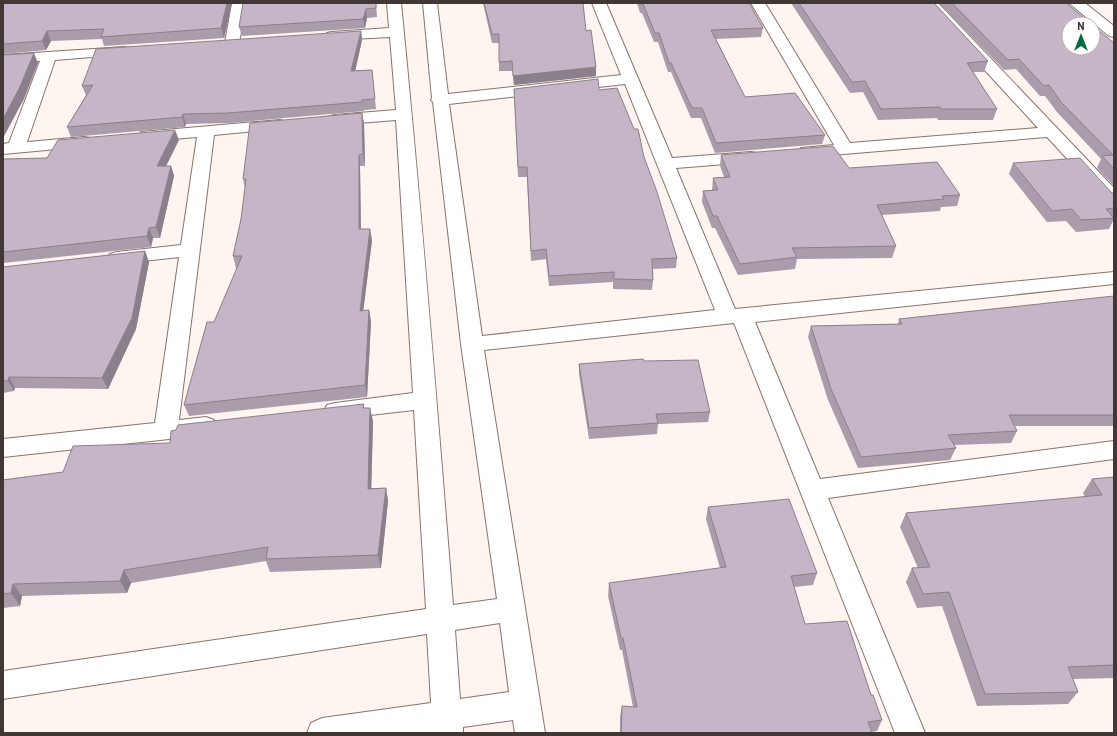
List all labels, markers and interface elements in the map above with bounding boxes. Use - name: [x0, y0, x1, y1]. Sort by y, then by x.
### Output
- north arrow: [1061, 16, 1101, 56]
- text: N: [1077, 19, 1085, 32]

